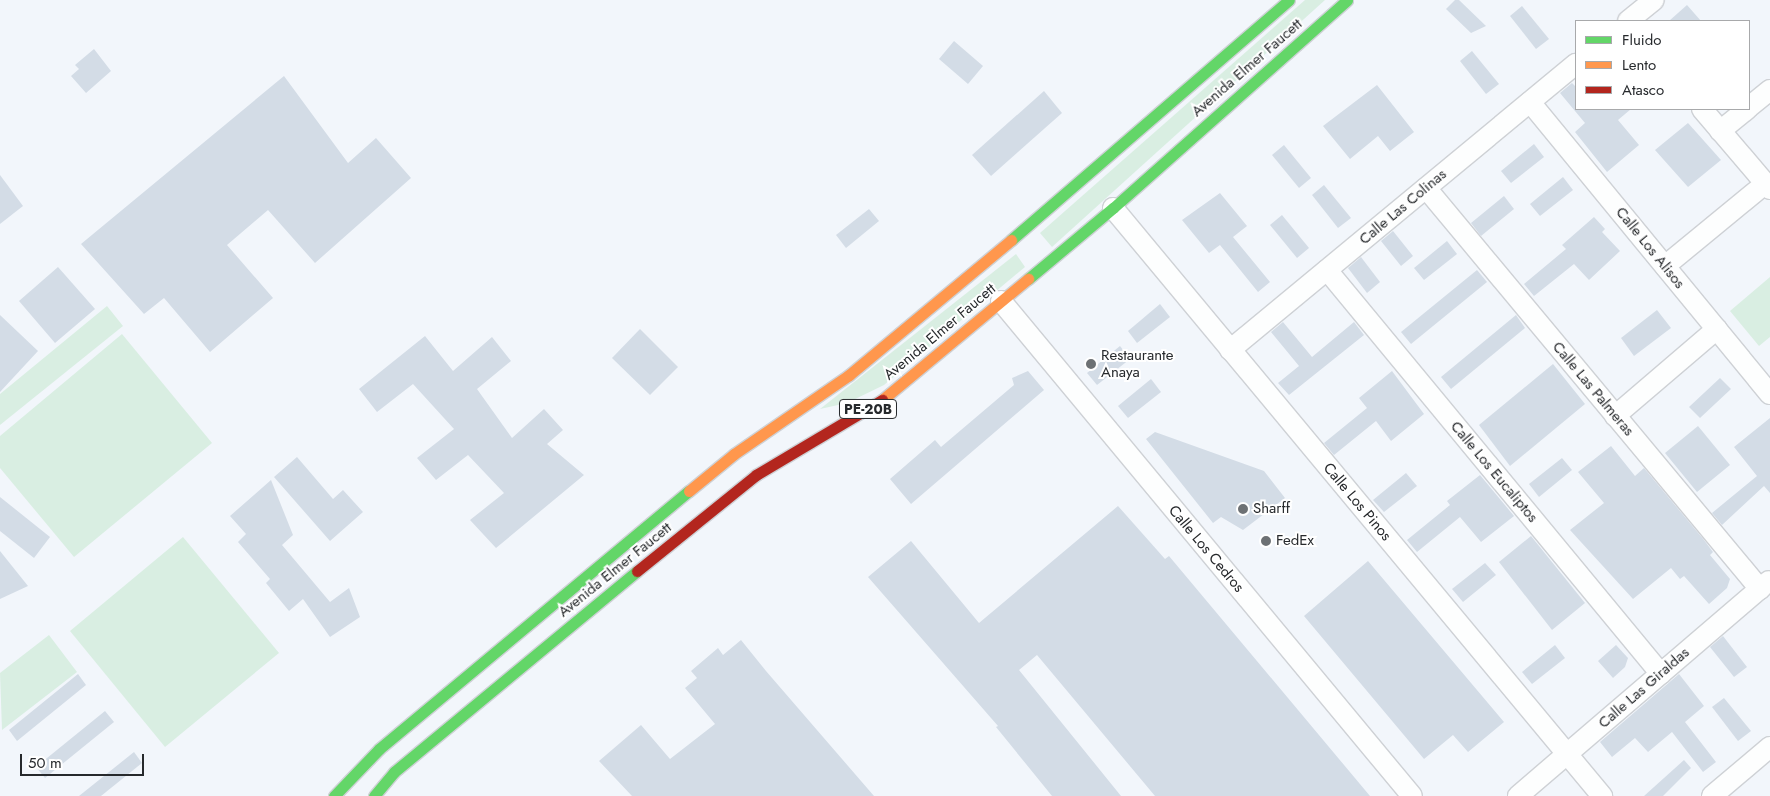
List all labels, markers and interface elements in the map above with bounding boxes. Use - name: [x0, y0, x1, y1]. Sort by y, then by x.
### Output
- street label: Avenida Elmer Faucett: [1188, 15, 1306, 121]
- legend: [1575, 20, 1750, 110]
- text: Fluido: [1622, 29, 1661, 51]
- text: Lento: [1622, 54, 1656, 76]
- text: Atasco: [1622, 79, 1664, 101]
- street label: Calle Las Colinas: [1356, 165, 1450, 249]
- street label: Calle Los Alisos: [1612, 204, 1688, 292]
- street label: Avenida Elmer Faucett: [880, 280, 1000, 384]
- street label: Calle Las Palmeras: [1548, 338, 1638, 440]
- place label: Restaurante Anaya: [1101, 346, 1173, 381]
- marker: Restaurante Anaya: [1085, 358, 1097, 370]
- road number: PE-20B: [838, 398, 898, 420]
- street label: Calle Los Eucaliptos: [1446, 418, 1542, 526]
- street label: Calle Los Pinos: [1319, 459, 1395, 545]
- place label: Sharff: [1253, 500, 1290, 518]
- street label: Calle Los Cedros: [1164, 502, 1248, 596]
- marker: Sharff: [1237, 503, 1249, 515]
- street label: Avenida Elmer Faucett: [555, 519, 675, 621]
- place label: FedEx: [1276, 532, 1314, 550]
- marker: FedEx: [1260, 535, 1272, 547]
- street label: Calle Las Giraldas: [1595, 644, 1693, 732]
- scale bar: [22, 744, 146, 776]
- text: 50 m: [28, 752, 62, 774]

